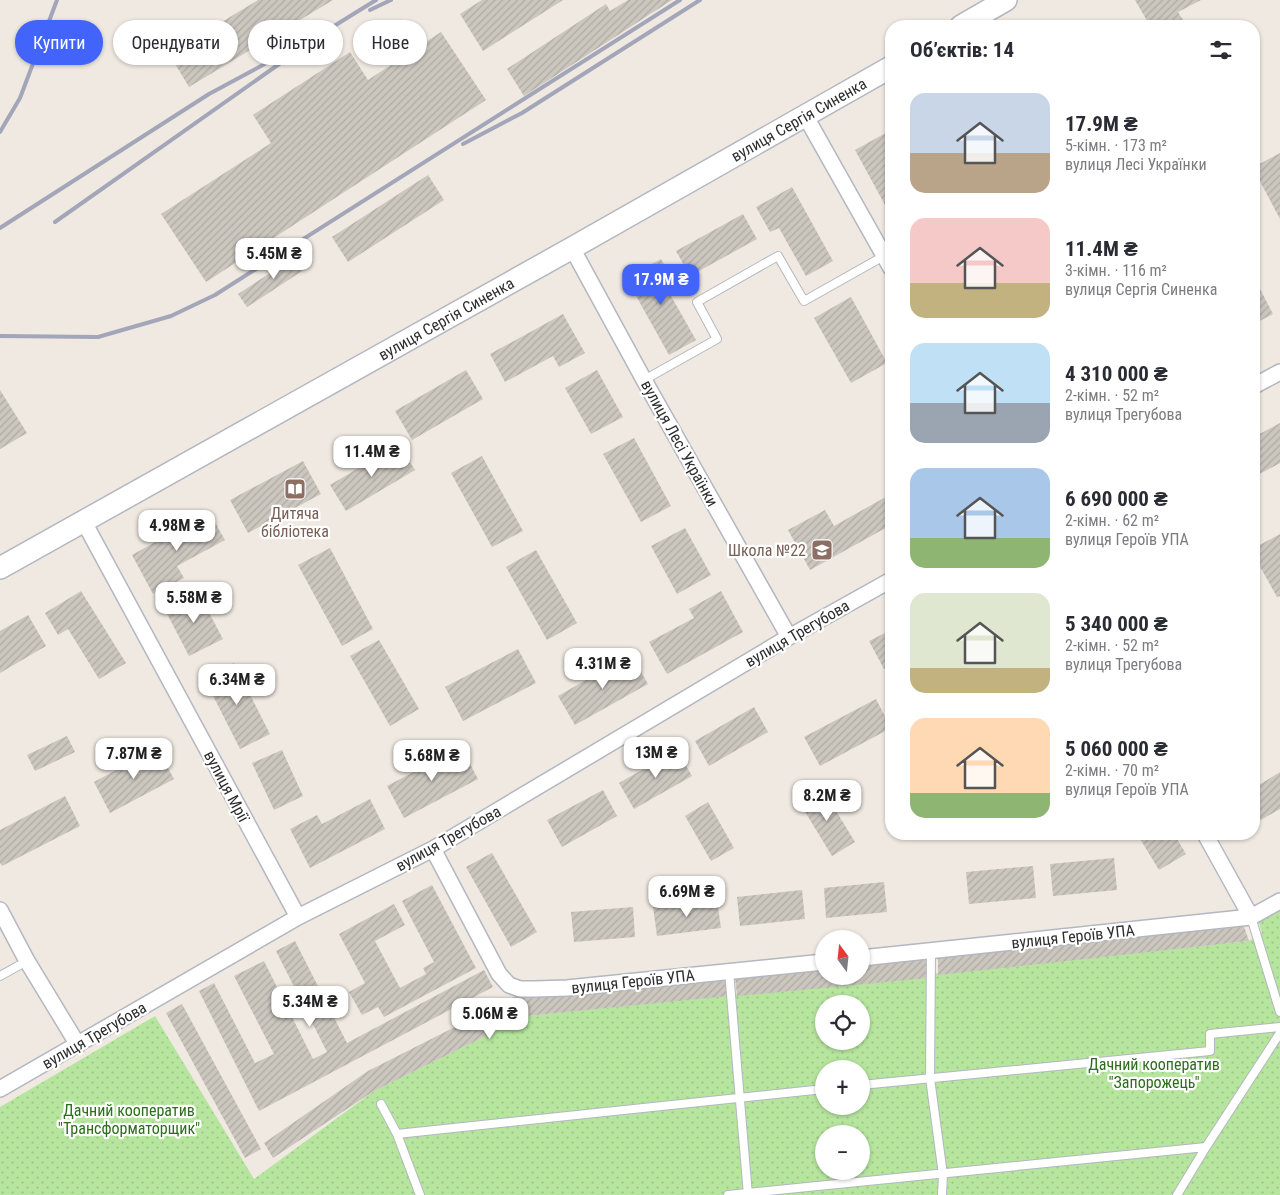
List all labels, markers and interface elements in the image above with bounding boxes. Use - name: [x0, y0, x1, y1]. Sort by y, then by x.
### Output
- chip: Купити: [15, 20, 103, 65]
- chip: Орендувати: [113, 20, 238, 65]
- chip: Фільтри: [248, 20, 343, 65]
- chip: Нове: [353, 20, 427, 65]
- icon: filters: [1207, 36, 1235, 64]
- text: Об’єктів: 14: [910, 38, 1014, 62]
- street label: вулиця Сергія Синенка: [728, 74, 870, 166]
- text: 17.9M ₴: [1065, 112, 1138, 136]
- icon: home: [950, 113, 1010, 173]
- text: 5-кімн. · 173 m²: [1065, 136, 1167, 155]
- text: вулиця Лесі Українки: [1065, 155, 1207, 174]
- text: 11.4M ₴: [1065, 237, 1138, 261]
- pin: 5.45M ₴: [228, 238, 320, 280]
- icon: home: [950, 238, 1010, 298]
- text: 5.45M ₴: [246, 244, 302, 263]
- text: 3-кімн. · 116 m²: [1065, 261, 1167, 280]
- pin: 17.9M ₴: [615, 264, 707, 306]
- text: 17.9M ₴: [633, 270, 689, 289]
- street label: вулиця Сергія Синенка: [375, 273, 517, 364]
- text: вулиця Сергія Синенка: [1065, 280, 1217, 299]
- text: 4 310 000 ₴: [1065, 362, 1168, 386]
- icon: home: [950, 363, 1010, 423]
- street label: вулиця Лесі Українки: [637, 377, 722, 510]
- text: 2-кімн. · 52 m²: [1065, 386, 1159, 405]
- text: вулиця Трегубова: [1065, 405, 1182, 424]
- pin: 11.4M ₴: [326, 436, 418, 478]
- text: 11.4M ₴: [344, 442, 400, 461]
- library icon: Дитяча бібліотека: [283, 477, 307, 501]
- text: 6 690 000 ₴: [1065, 487, 1168, 511]
- icon: home: [950, 488, 1010, 548]
- place label: Дитяча бібліотека: [261, 504, 329, 541]
- pin: 4.98M ₴: [131, 510, 223, 552]
- text: 2-кімн. · 62 m²: [1065, 511, 1159, 530]
- text: 4.98M ₴: [149, 516, 205, 535]
- text: вулиця Героїв УПА: [1065, 530, 1189, 549]
- school or university icon: Школа №22: [810, 538, 834, 562]
- place label: Школа №22: [728, 541, 806, 560]
- pin: 5.58M ₴: [148, 582, 240, 624]
- text: 5.58M ₴: [166, 588, 222, 607]
- street label: вулиця Трегубова: [742, 596, 853, 671]
- text: 5 340 000 ₴: [1065, 612, 1168, 636]
- icon: home: [950, 613, 1010, 673]
- text: 2-кімн. · 52 m²: [1065, 636, 1159, 655]
- pin: 4.31M ₴: [557, 648, 649, 690]
- text: 4.31M ₴: [575, 654, 631, 673]
- text: вулиця Трегубова: [1065, 655, 1182, 674]
- pin: 6.34M ₴: [191, 664, 283, 706]
- text: 6.34M ₴: [209, 670, 265, 689]
- pin: 13M ₴: [621, 736, 691, 779]
- text: 5 060 000 ₴: [1065, 737, 1168, 761]
- pin: 7.87M ₴: [88, 738, 180, 780]
- icon: home: [950, 738, 1010, 798]
- pin: 5.68M ₴: [386, 740, 478, 782]
- text: 13M ₴: [635, 743, 677, 762]
- text: 7.87M ₴: [106, 744, 162, 763]
- text: 5.68M ₴: [404, 746, 460, 765]
- street label: вулиця Мрії: [200, 747, 254, 826]
- text: 2-кімн. · 70 m²: [1065, 761, 1159, 780]
- pin: 8.2M ₴: [786, 780, 868, 822]
- text: вулиця Героїв УПА: [1065, 780, 1189, 799]
- text: 8.2M ₴: [803, 786, 851, 805]
- street label: вулиця Трегубова: [392, 802, 504, 875]
- pin: 6.69M ₴: [641, 876, 733, 918]
- text: 6.69M ₴: [659, 882, 715, 901]
- street label: вулиця Героїв УПА: [1011, 921, 1136, 952]
- north arrow: [815, 930, 870, 985]
- map controls: [815, 930, 870, 1180]
- street label: вулиця Героїв УПА: [571, 966, 696, 997]
- pin: 5.34M ₴: [264, 986, 356, 1028]
- text: 5.34M ₴: [282, 992, 338, 1011]
- button: locate: [815, 995, 870, 1050]
- street label: вулиця Трегубова: [39, 998, 150, 1073]
- pin: 5.06M ₴: [444, 998, 536, 1040]
- text: 5.06M ₴: [462, 1004, 518, 1023]
- park label: Дачний кооператив "Запорожець": [1088, 1055, 1220, 1092]
- button: +: [815, 1060, 870, 1115]
- park label: Дачний кооператив "Трансформаторщик": [58, 1101, 200, 1138]
- button: −: [815, 1125, 870, 1180]

